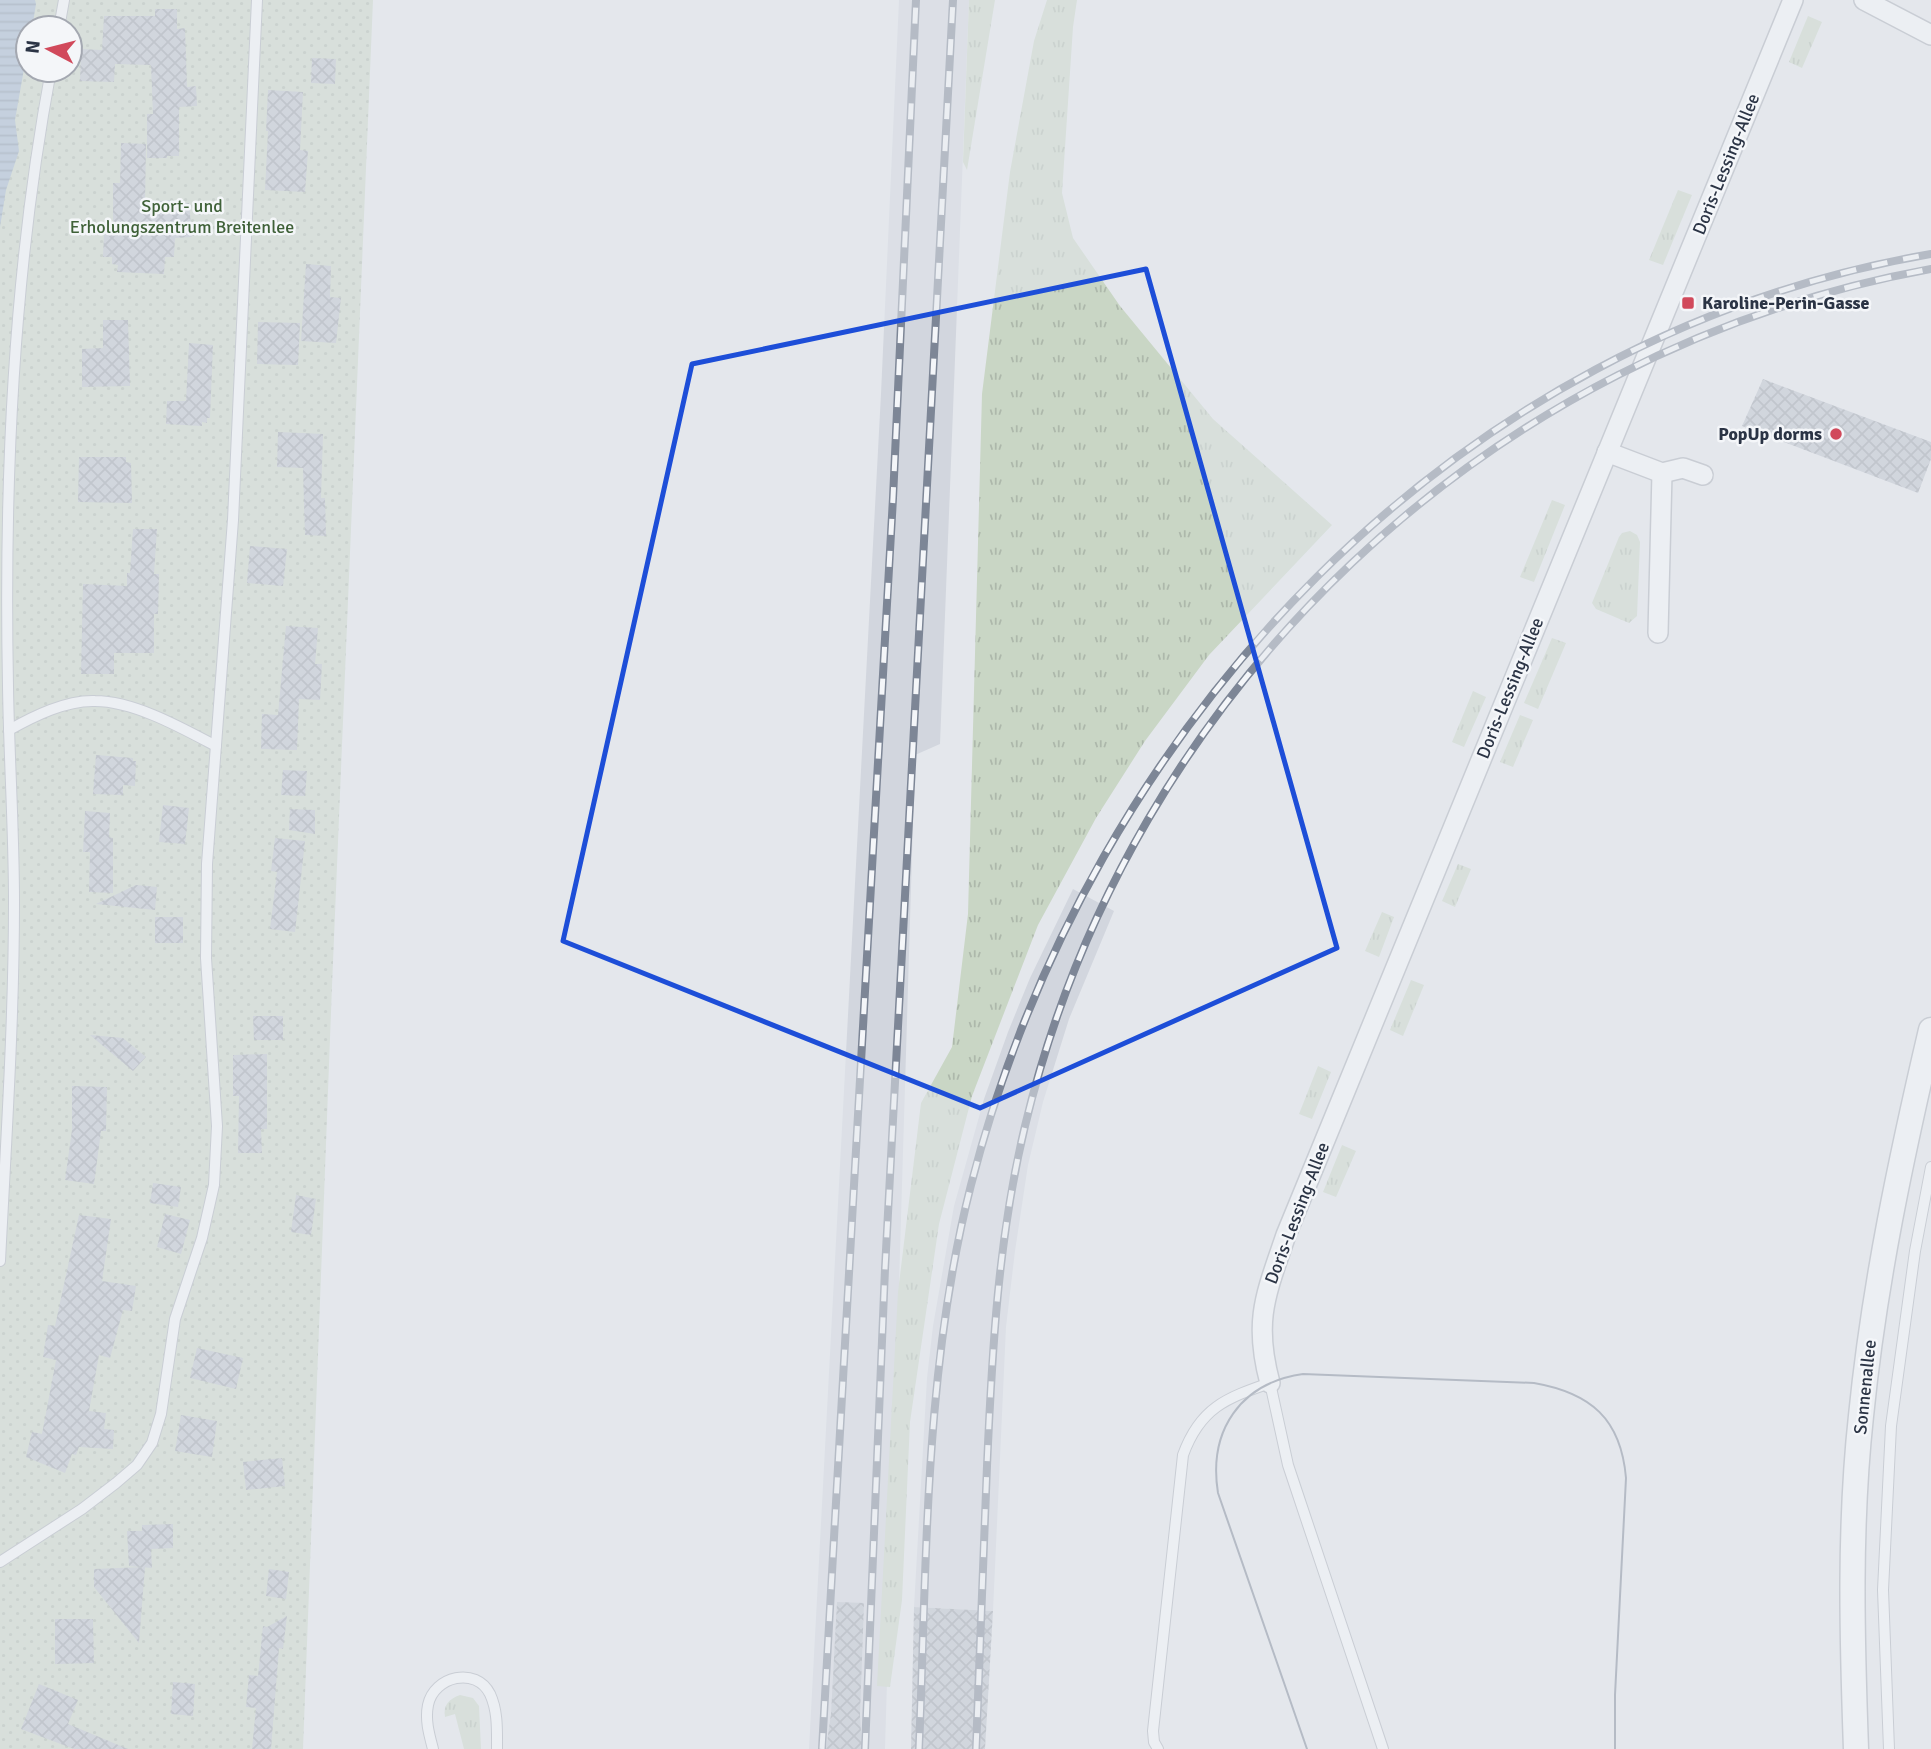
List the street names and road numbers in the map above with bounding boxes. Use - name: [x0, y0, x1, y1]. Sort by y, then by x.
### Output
- street label: Doris-Lessing-Allee: [1688, 90, 1764, 238]
- street label: Doris-Lessing-Allee: [1472, 614, 1548, 762]
- street label: Doris-Lessing-Allee: [1260, 1139, 1334, 1287]
- street label: Sonnenallee: [1849, 1339, 1881, 1435]

